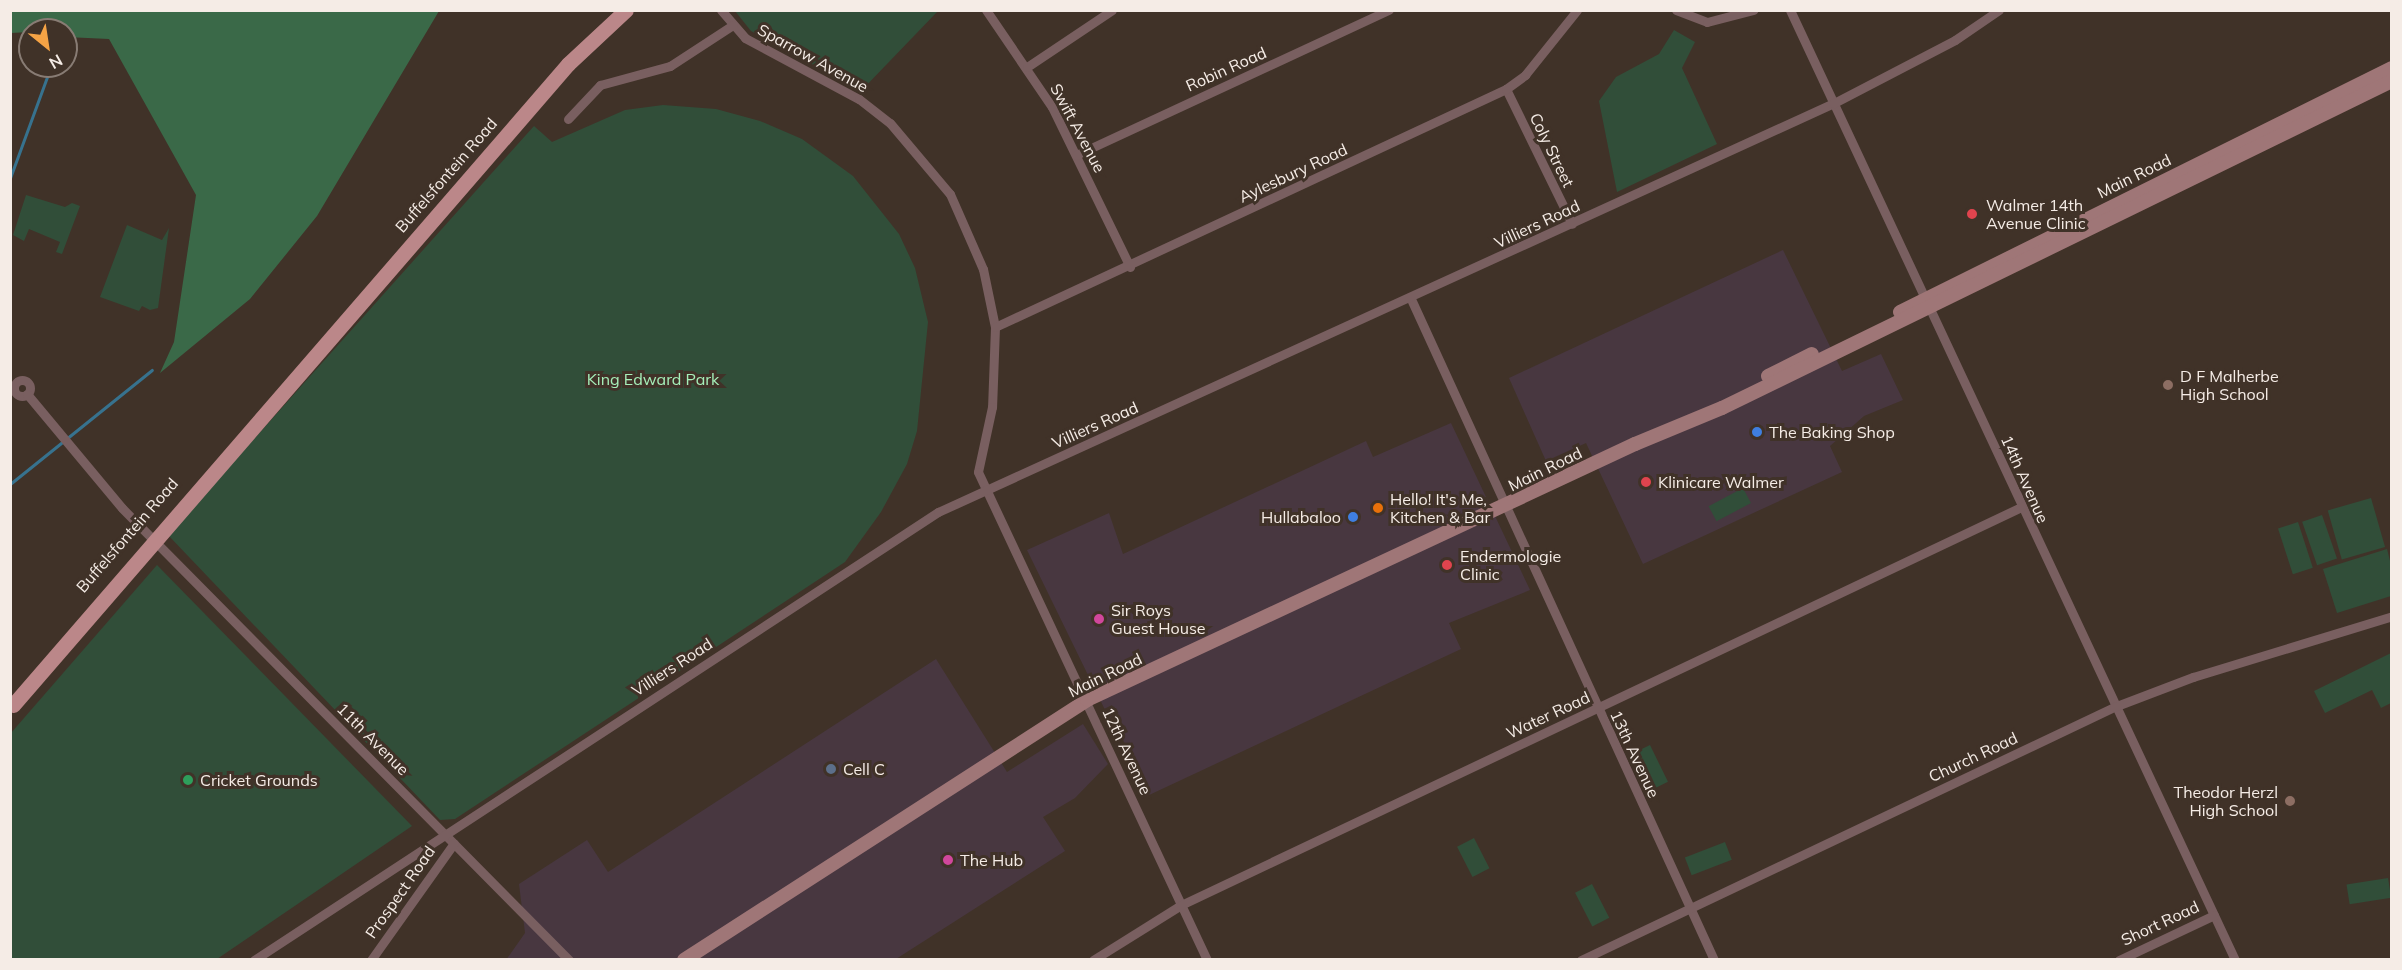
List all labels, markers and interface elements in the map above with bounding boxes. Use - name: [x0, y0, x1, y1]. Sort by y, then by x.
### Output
- north arrow: [18, 18, 78, 78]
- street label: Sparrow Avenue: [754, 20, 872, 96]
- street label: Robin Road: [1183, 43, 1269, 95]
- text: N: [46, 50, 66, 74]
- street label: Swift Avenue: [1046, 80, 1110, 176]
- street label: Coly Street: [1526, 110, 1578, 190]
- street label: Buffelsfontein Road: [391, 114, 501, 236]
- street label: Aylesbury Road: [1236, 140, 1350, 206]
- street label: Main Road: [2094, 150, 2174, 202]
- place label: Walmer 14th Avenue Clinic: [1986, 195, 2086, 233]
- street label: Villiers Road: [1491, 196, 1583, 252]
- marker: Walmer 14th Avenue Clinic: [1963, 205, 1981, 223]
- place label: D F Malherbe High School: [2180, 366, 2279, 404]
- park label: King Edward Park: [587, 369, 719, 389]
- marker: D F Malherbe High School: [2161, 378, 2175, 392]
- street label: Villiers Road: [1049, 397, 1141, 453]
- place label: The Baking Shop: [1769, 422, 1895, 442]
- marker: The Baking Shop: [1750, 425, 1764, 439]
- street label: 14th Avenue: [1997, 432, 2053, 526]
- street label: Main Road: [1505, 443, 1585, 495]
- place label: Klinicare Walmer: [1658, 472, 1784, 492]
- street label: Buffelsfontein Road: [72, 474, 182, 596]
- marker: Klinicare Walmer: [1639, 475, 1653, 489]
- place label: Hello! It's Me, Kitchen & Bar: [1390, 489, 1490, 527]
- marker: Hello! It's Me, Kitchen & Bar: [1371, 501, 1385, 515]
- place label: Hullabaloo: [1261, 507, 1341, 527]
- marker: Hullabaloo: [1346, 510, 1360, 524]
- place label: Endermologie Clinic: [1460, 546, 1561, 584]
- marker: Endermologie Clinic: [1438, 556, 1456, 574]
- place label: Sir Roys Guest House: [1111, 600, 1206, 638]
- marker: Sir Roys Guest House: [1092, 612, 1106, 626]
- street label: Villiers Road: [628, 634, 716, 700]
- street label: Main Road: [1065, 649, 1145, 701]
- street label: Water Road: [1503, 687, 1593, 743]
- street label: 11th Avenue: [333, 699, 413, 779]
- street label: 12th Avenue: [1098, 704, 1156, 798]
- street label: 13th Avenue: [1606, 707, 1664, 801]
- street label: Church Road: [1925, 728, 2021, 786]
- place label: Cell C: [843, 759, 885, 779]
- marker: Cell C: [824, 762, 838, 776]
- place label: Cricket Grounds: [200, 770, 318, 790]
- marker: Cricket Grounds: [181, 773, 195, 787]
- place label: Theodor Herzl High School: [2173, 782, 2278, 820]
- marker: Theodor Herzl High School: [2283, 794, 2297, 808]
- street label: Prospect Road: [361, 842, 439, 942]
- place label: The Hub: [960, 850, 1023, 870]
- marker: The Hub: [941, 853, 955, 867]
- street label: Short Road: [2118, 897, 2202, 949]

